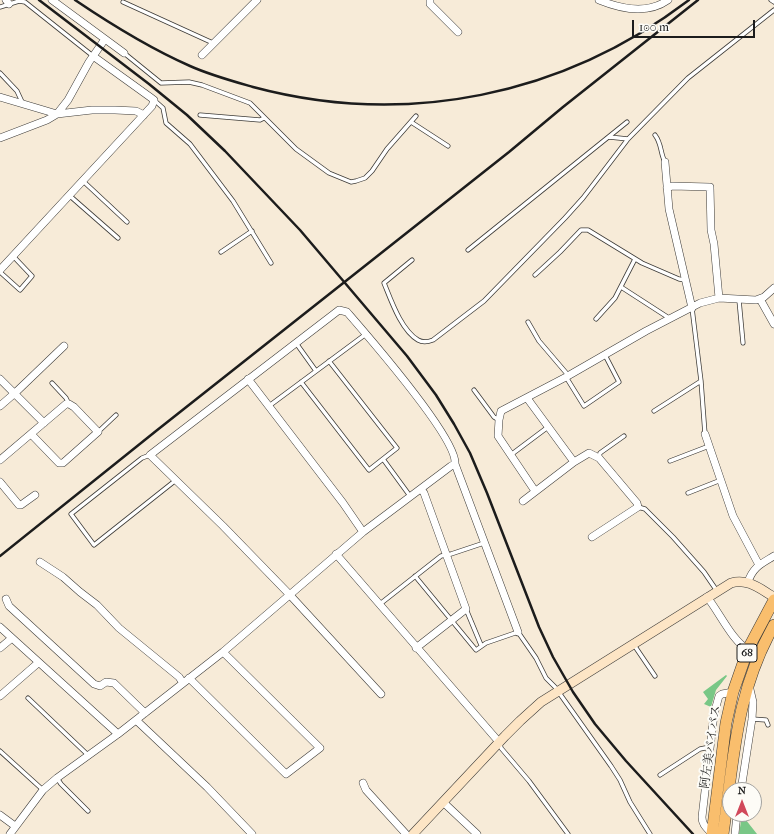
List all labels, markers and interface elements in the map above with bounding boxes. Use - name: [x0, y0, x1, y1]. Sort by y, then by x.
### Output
- scale bar: [634, 12, 757, 38]
- text: 100 m: [639, 20, 669, 34]
- road number: 68: [737, 644, 757, 662]
- street label: 阿左美バイパス: [698, 704, 724, 790]
- north arrow: [722, 782, 762, 822]
- text: N: [738, 784, 746, 797]

